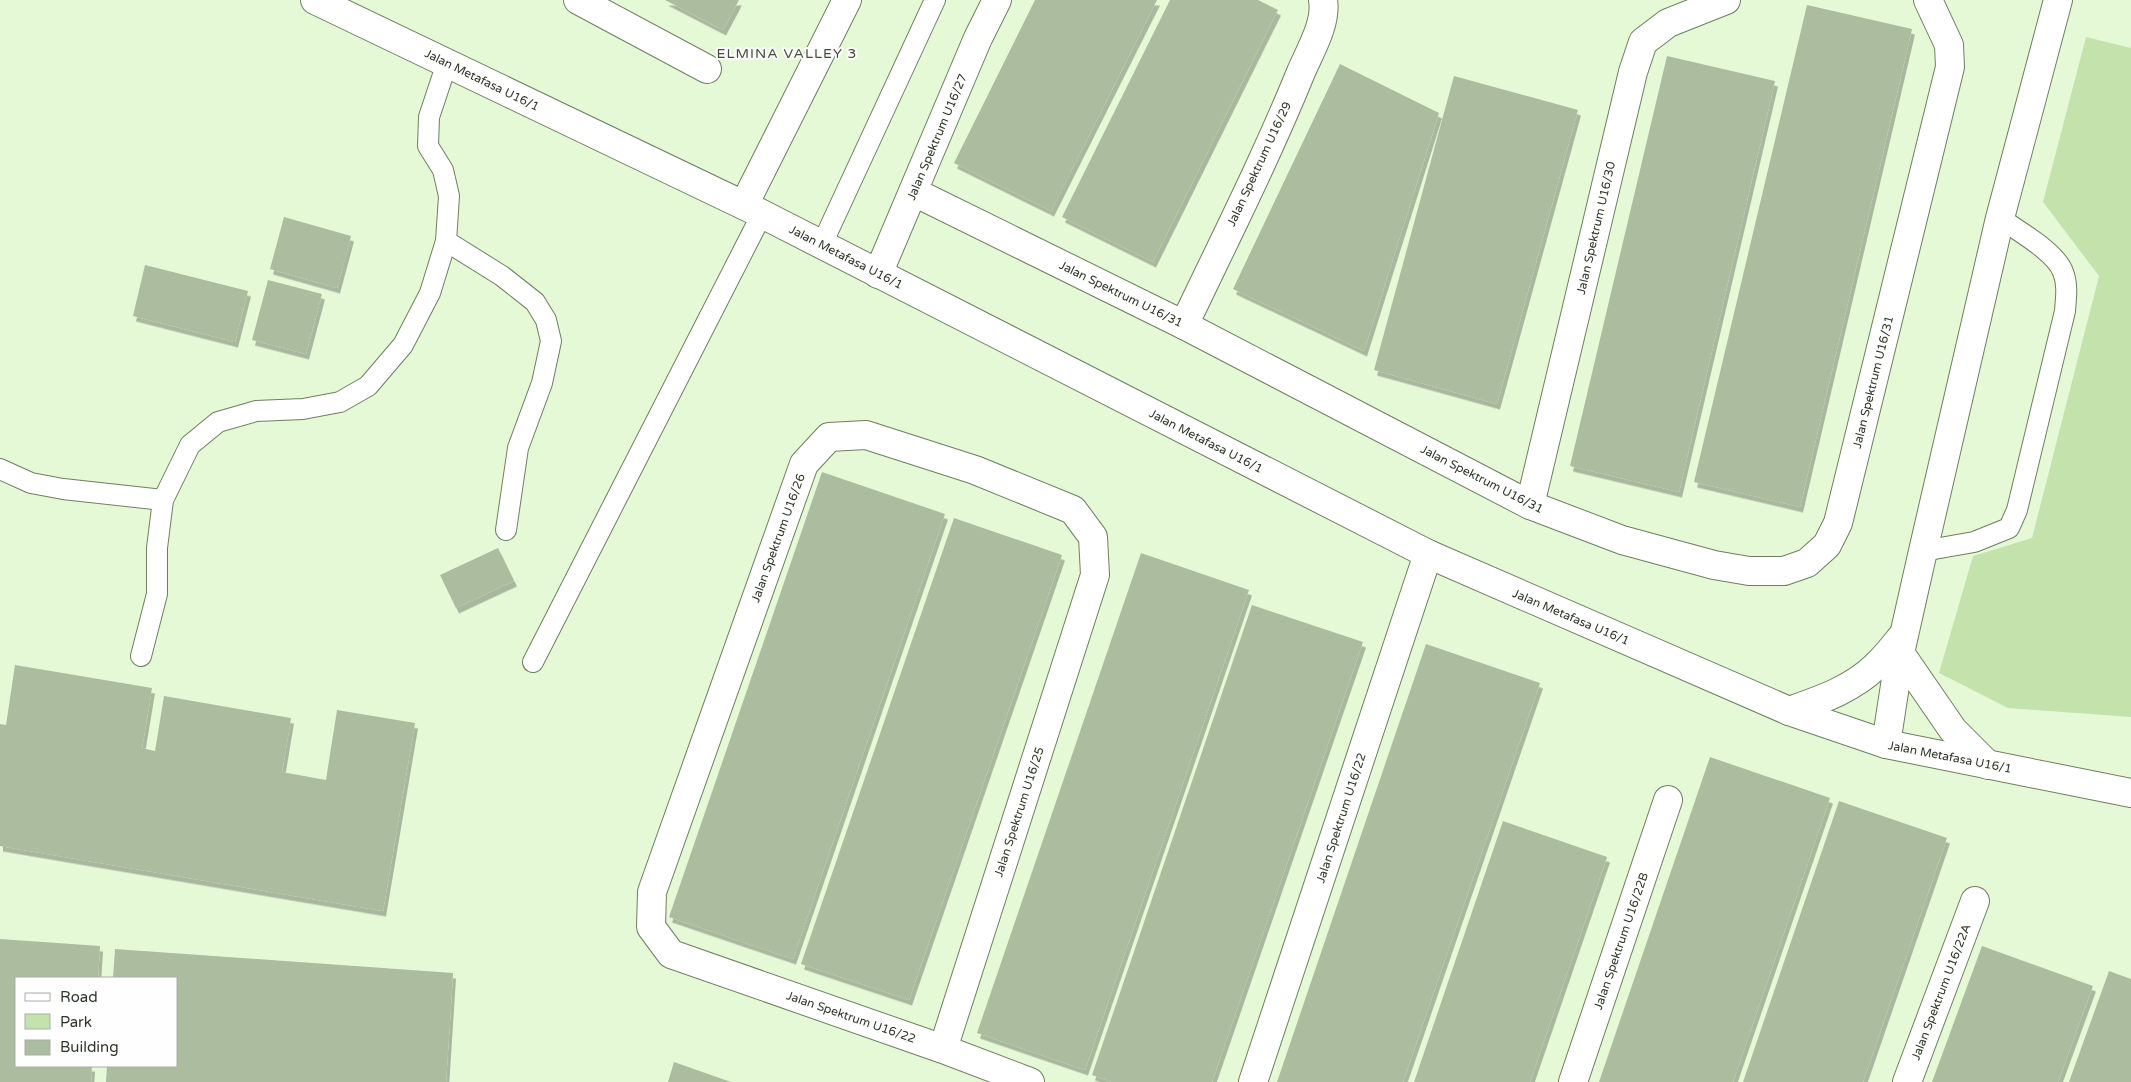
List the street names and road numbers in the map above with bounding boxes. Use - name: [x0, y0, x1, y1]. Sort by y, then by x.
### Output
- street label: Jalan Metafasa U16/1: [422, 46, 542, 114]
- street label: Jalan Spektrum U16/27: [904, 72, 970, 202]
- street label: Jalan Spektrum U16/29: [1224, 99, 1294, 229]
- street label: Jalan Spektrum U16/30: [1574, 160, 1618, 296]
- street label: Jalan Metafasa U16/1: [787, 222, 905, 292]
- street label: Jalan Spektrum U16/31: [1057, 258, 1185, 330]
- street label: Jalan Spektrum U16/31: [1850, 314, 1896, 450]
- street label: Jalan Metafasa U16/1: [1147, 406, 1265, 476]
- street label: Jalan Spektrum U16/31: [1418, 442, 1546, 516]
- street label: Jalan Spektrum U16/26: [748, 472, 808, 604]
- street label: Jalan Metafasa U16/1: [1510, 586, 1632, 648]
- street label: Jalan Metafasa U16/1: [1887, 738, 2013, 776]
- street label: Jalan Spektrum U16/25: [991, 745, 1047, 879]
- street label: Jalan Spektrum U16/22: [1313, 751, 1369, 885]
- street label: Jalan Spektrum U16/22B: [1591, 871, 1651, 1011]
- street label: Jalan Spektrum U16/22A: [1909, 922, 1974, 1062]
- street label: Jalan Spektrum U16/22: [784, 988, 918, 1046]

